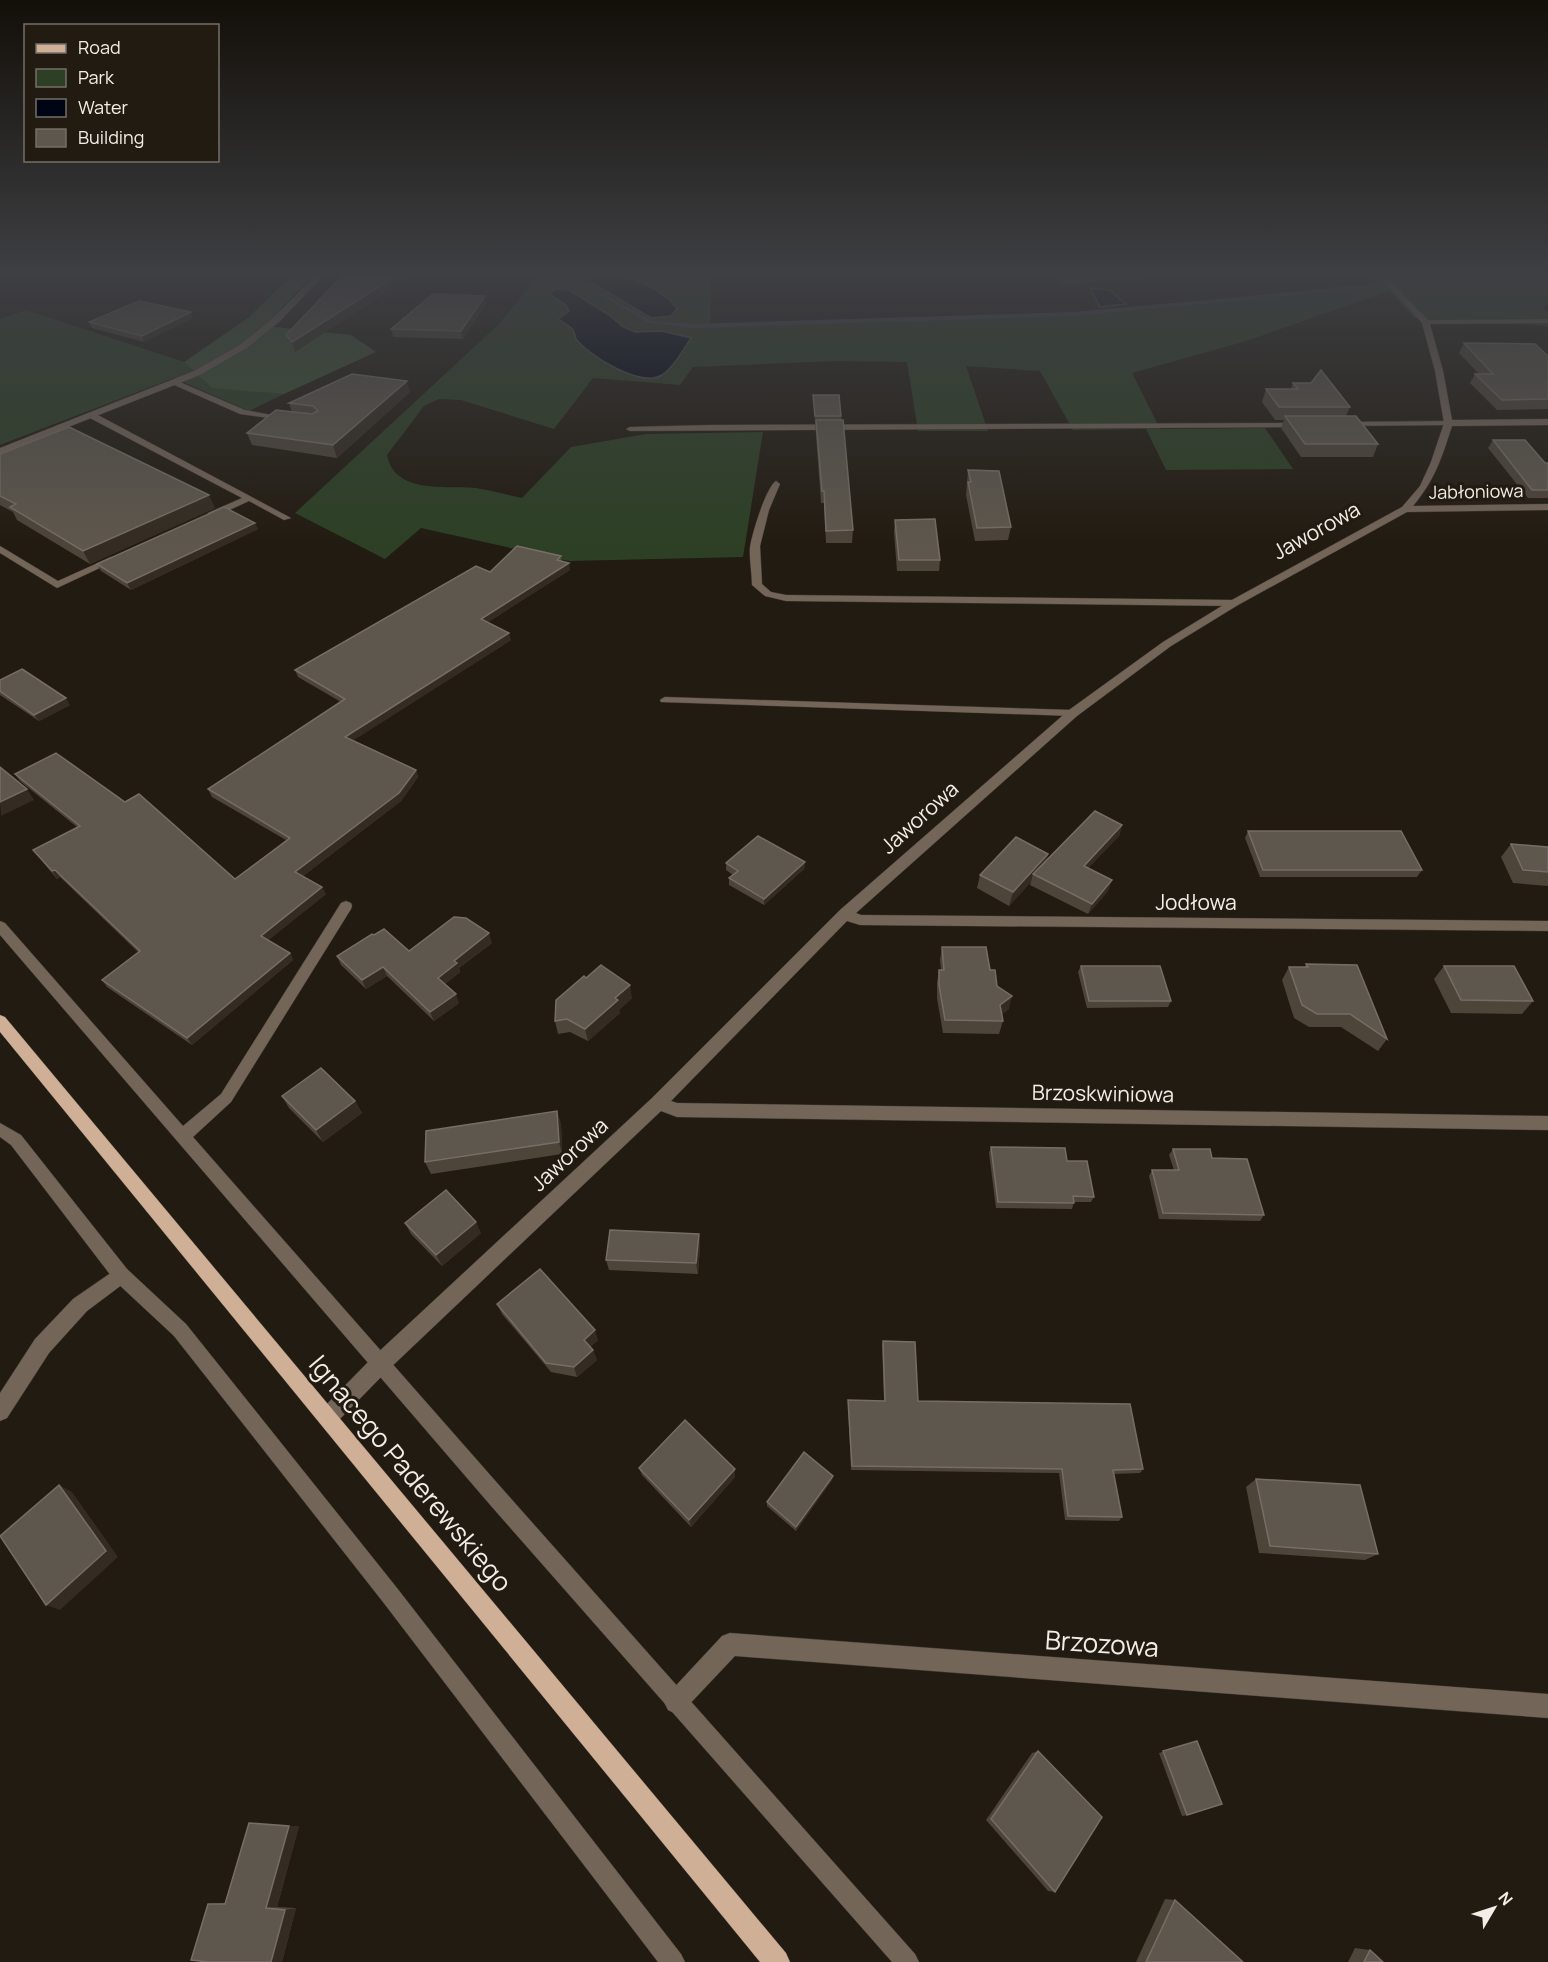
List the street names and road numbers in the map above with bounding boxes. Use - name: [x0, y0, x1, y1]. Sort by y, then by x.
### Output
- street label: Jabłoniowa: [1429, 478, 1523, 504]
- street label: Jaworowa: [1267, 495, 1365, 565]
- street label: Jaworowa: [874, 775, 964, 859]
- street label: Jodłowa: [1155, 888, 1237, 916]
- street label: Brzoskwiniowa: [1032, 1078, 1174, 1108]
- street label: Jaworowa: [524, 1111, 614, 1197]
- street label: Ignacego Paderewskiego: [301, 1347, 521, 1599]
- street label: Brzozowa: [1044, 1621, 1160, 1665]

